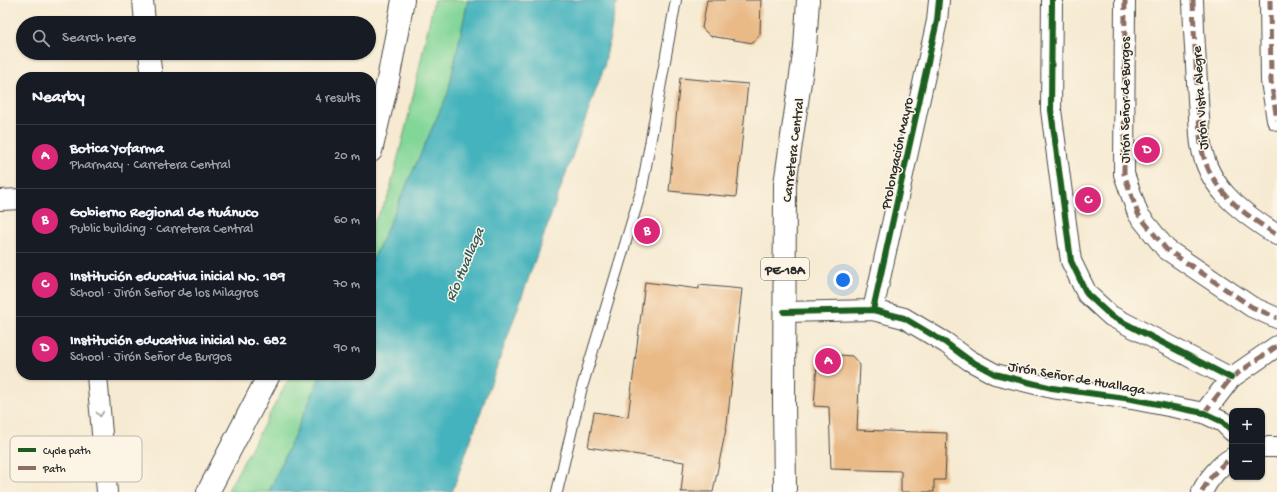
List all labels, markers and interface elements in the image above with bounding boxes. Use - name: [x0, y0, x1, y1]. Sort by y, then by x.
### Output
- search box: [16, 16, 376, 60]
- icon: search: [30, 27, 52, 49]
- text: Search here: [62, 29, 136, 47]
- street label: Jirón Señor de Burgos: [1118, 36, 1135, 163]
- street label: Jirón Vista Alegre: [1189, 45, 1214, 150]
- text: Nearby: [32, 88, 85, 108]
- text: 4 results: [316, 91, 360, 106]
- street label: Prolongación Mayro: [878, 96, 919, 212]
- street label: Carretera Central: [780, 97, 809, 203]
- pin: D: [1134, 135, 1160, 165]
- text: Botica Yofarma: [70, 140, 164, 158]
- text: A: [41, 149, 49, 164]
- text: 20 m: [334, 149, 360, 164]
- text: Pharmacy · Carretera Central: [70, 158, 231, 173]
- pin: C: [1075, 185, 1101, 215]
- text: Gobierno Regional de Huánuco: [70, 204, 258, 222]
- text: B: [42, 213, 48, 228]
- text: 60 m: [334, 213, 360, 228]
- pin: B: [634, 216, 660, 246]
- text: Public building · Carretera Central: [70, 222, 253, 237]
- water label: Río Huallaga: [442, 224, 490, 304]
- road number: PE-18A: [761, 258, 809, 280]
- text: Institución educativa inicial No. 189: [70, 268, 285, 286]
- your location: [833, 270, 853, 290]
- text: C: [41, 277, 49, 292]
- text: 70 m: [334, 277, 360, 292]
- text: School · Jirón Señor de los Milagros: [70, 286, 258, 301]
- text: Institución educativa inicial No. 682: [70, 332, 287, 350]
- text: D: [41, 341, 49, 356]
- text: 90 m: [334, 341, 360, 356]
- pin: A: [815, 346, 841, 376]
- text: School · Jirón Señor de Burgos: [70, 350, 231, 365]
- street label: Jirón Señor de Huallaga: [1006, 359, 1148, 400]
- map controls: [1229, 408, 1265, 480]
- button: +: [1229, 408, 1265, 444]
- one-way arrow: [96, 411, 105, 417]
- legend: [10, 436, 142, 482]
- button: −: [1229, 444, 1265, 480]
- text: Cycle path: [43, 446, 91, 458]
- text: Path: [42, 464, 66, 476]

